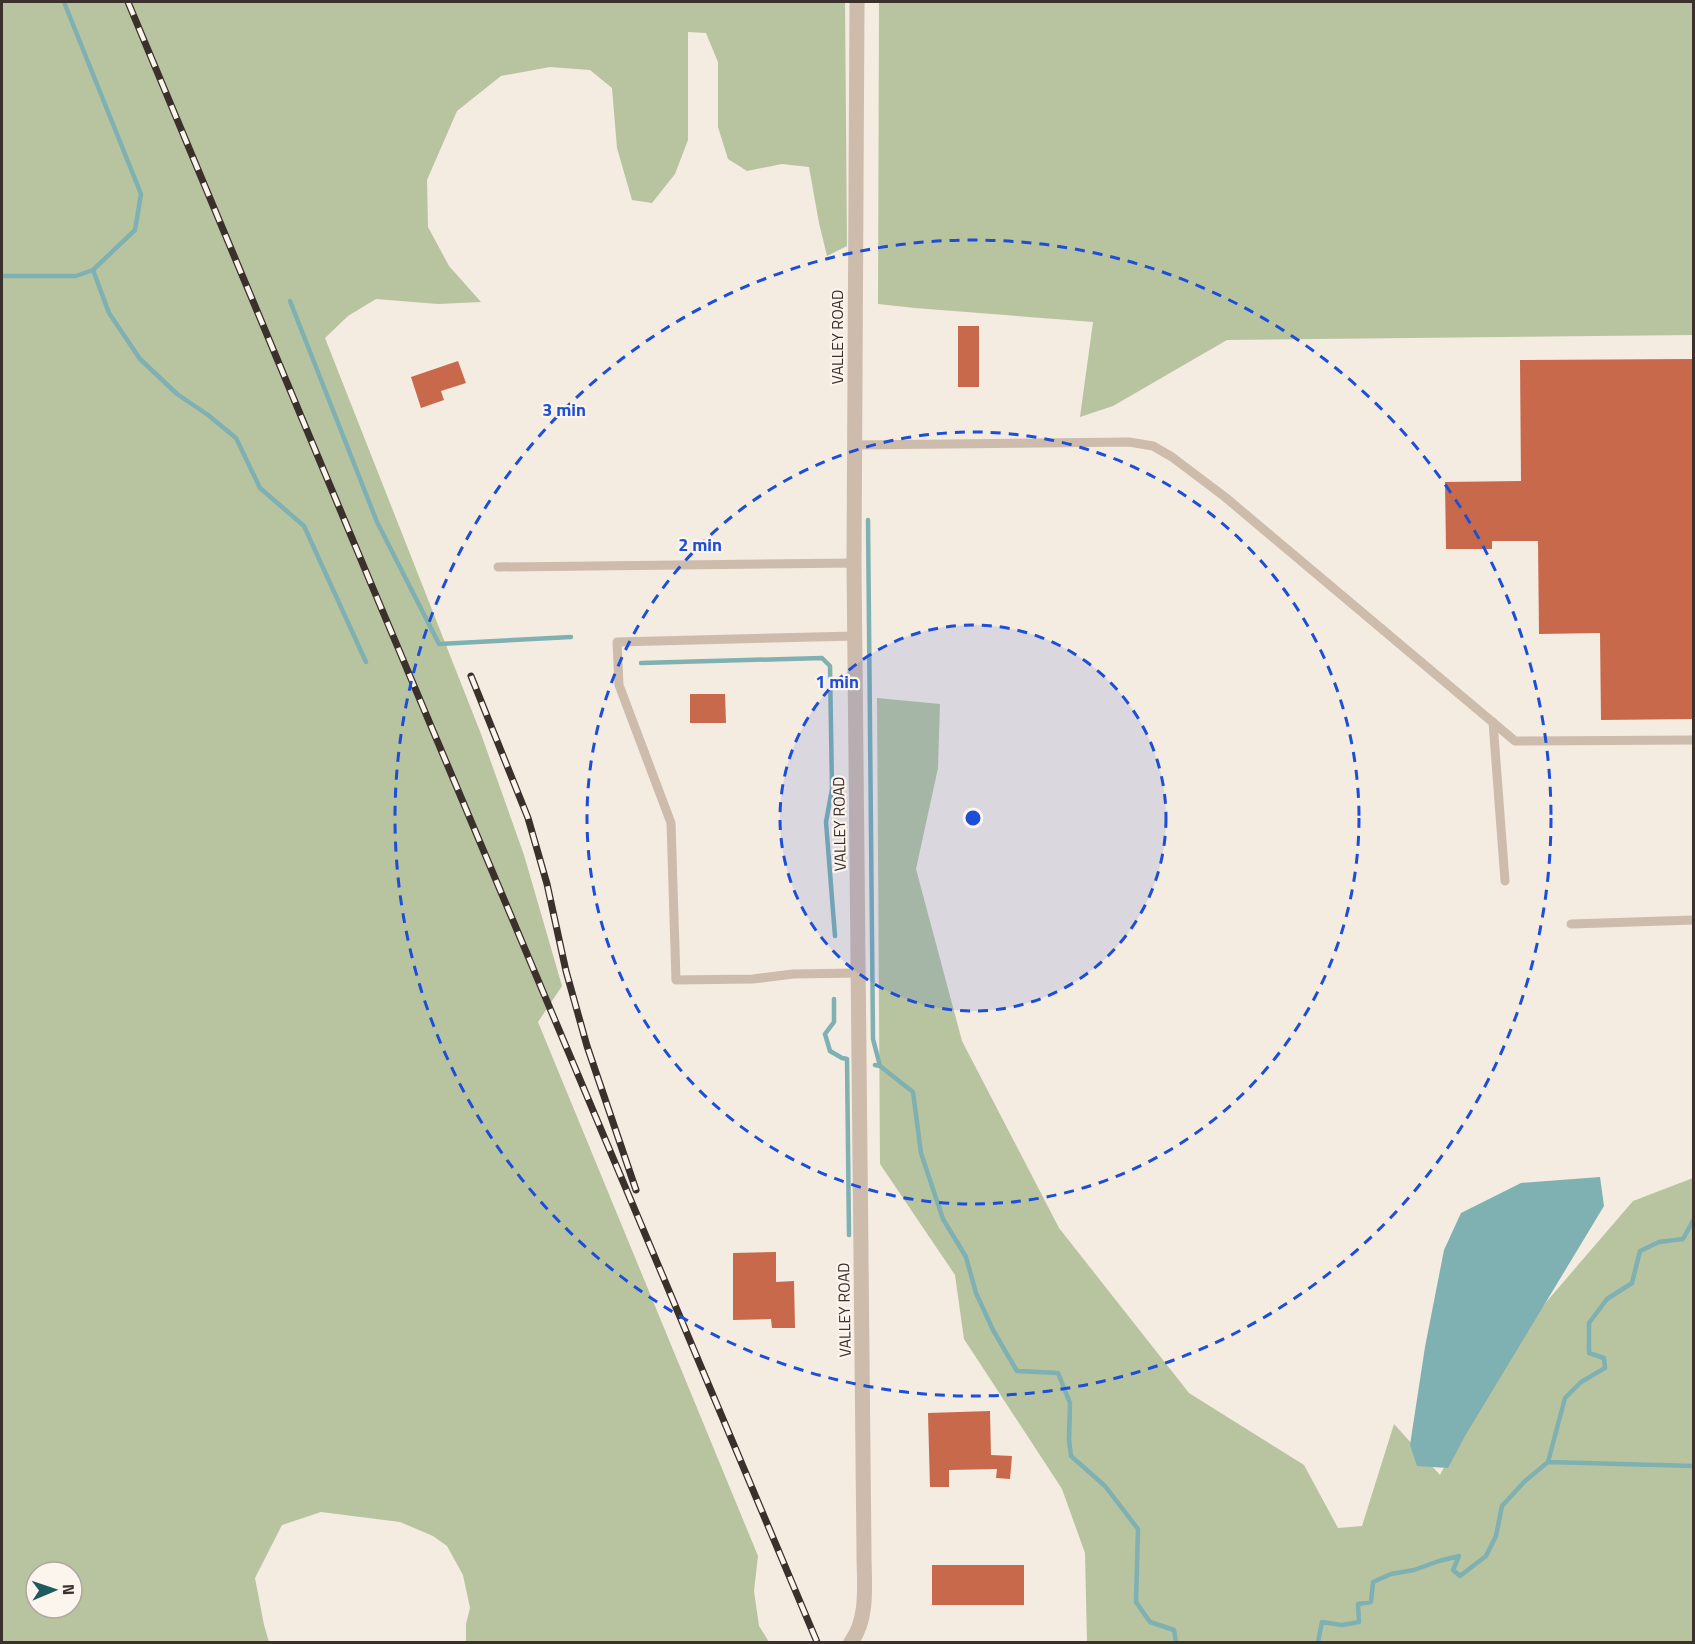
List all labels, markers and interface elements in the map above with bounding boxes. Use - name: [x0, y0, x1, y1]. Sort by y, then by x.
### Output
- street label: VALLEY ROAD: [825, 290, 849, 384]
- text: 3 min: [542, 396, 586, 423]
- text: 2 min: [678, 531, 722, 558]
- text: 1 min: [815, 668, 859, 695]
- street label: VALLEY ROAD: [826, 776, 852, 872]
- centre of rings: [963, 808, 983, 828]
- street label: VALLEY ROAD: [831, 1262, 857, 1358]
- north arrow: [24, 1560, 84, 1620]
- text: N: [57, 1584, 81, 1595]

